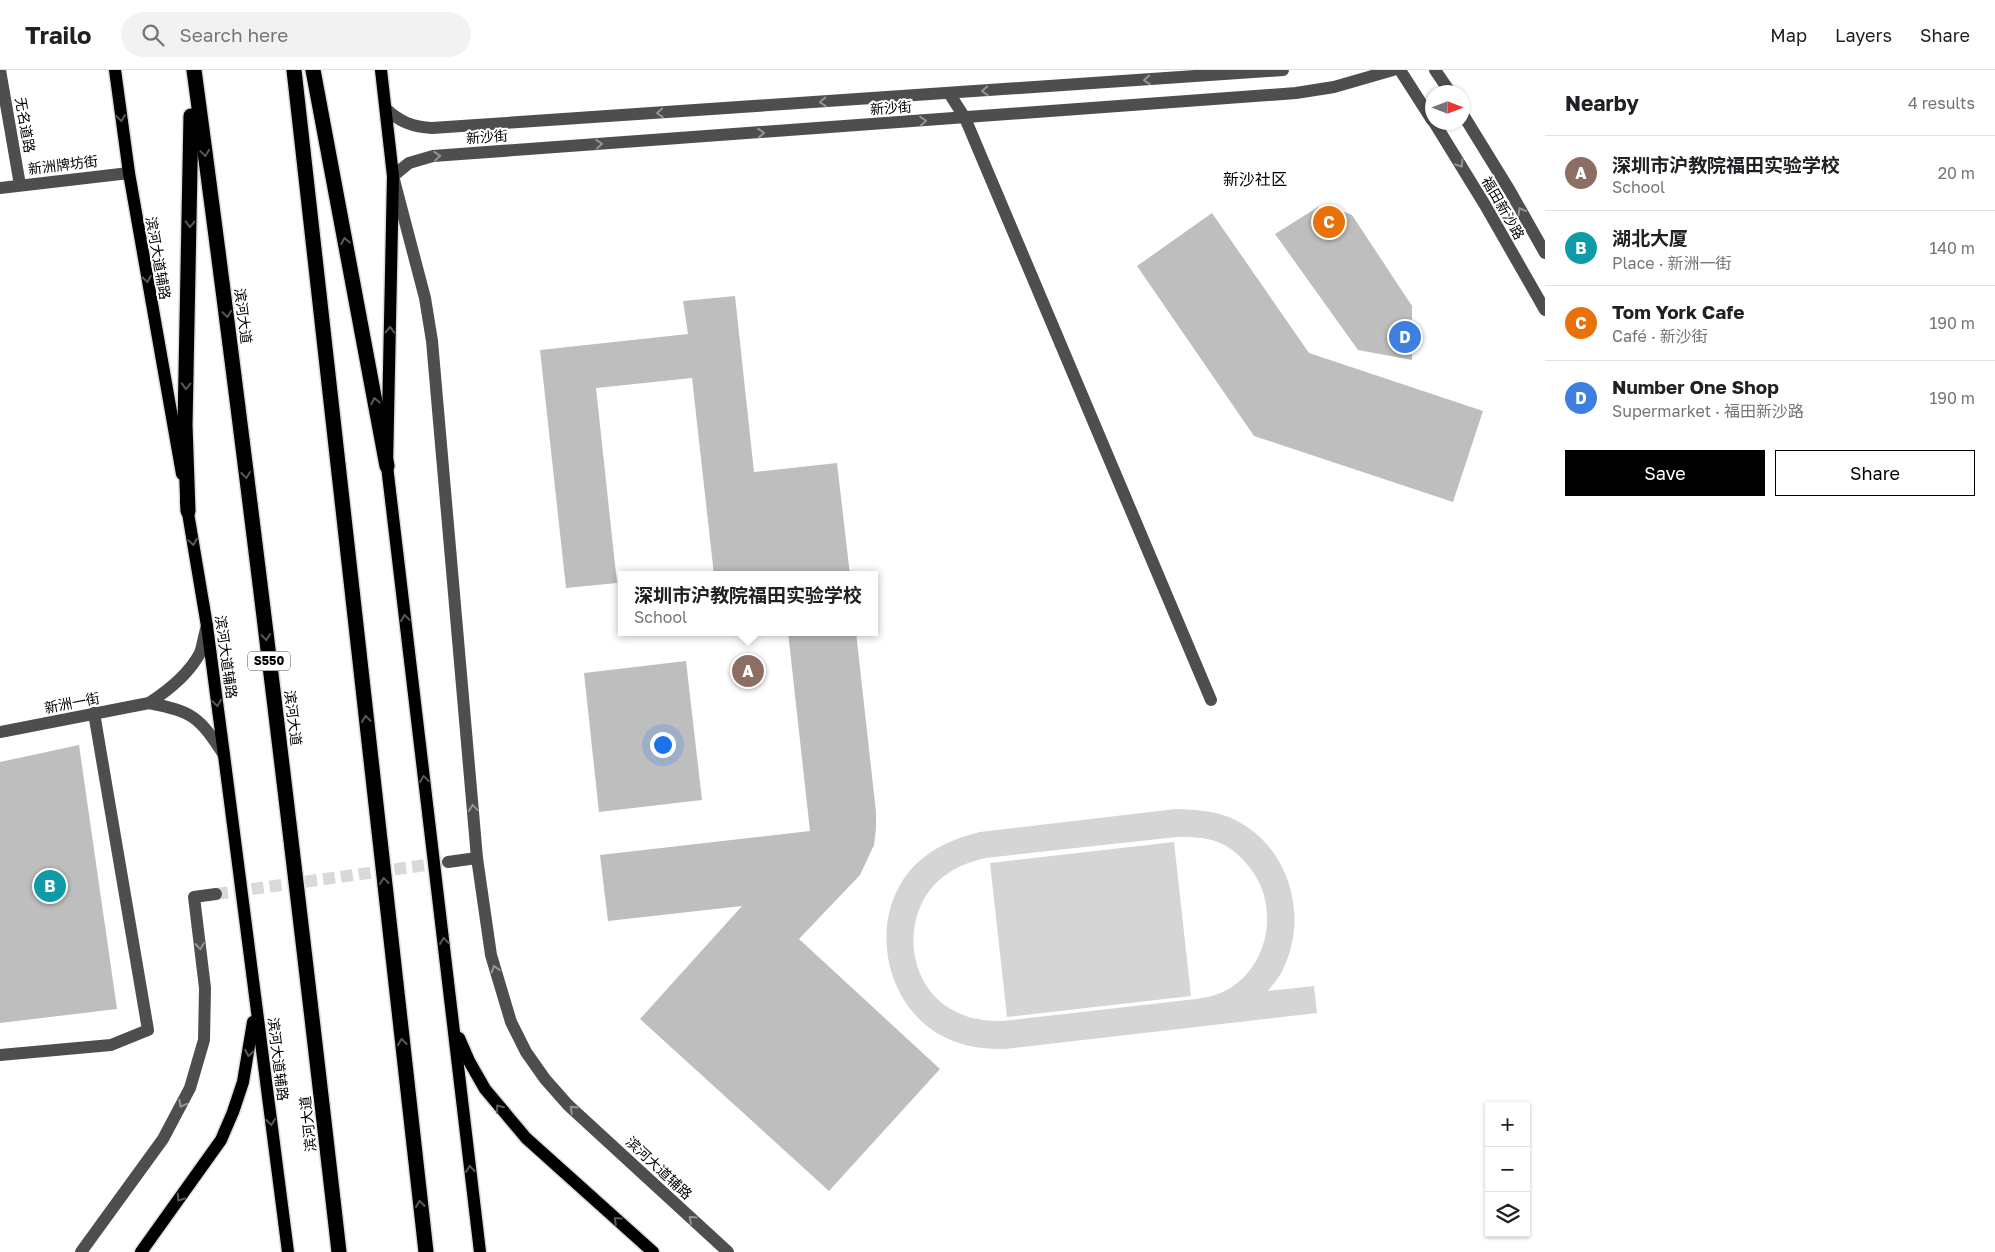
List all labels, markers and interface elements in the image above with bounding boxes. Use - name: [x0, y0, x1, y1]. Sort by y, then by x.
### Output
- search box: [121, 12, 471, 57]
- text: Trailo: [25, 20, 91, 49]
- icon: search: [139, 21, 167, 49]
- text: Search here: [179, 23, 288, 46]
- text: Map: [1770, 24, 1807, 46]
- text: Layers: [1835, 24, 1892, 46]
- text: Share: [1920, 24, 1970, 46]
- one-way arrow: [1143, 74, 1151, 85]
- one-way arrow: [980, 85, 988, 96]
- north arrow: [1425, 85, 1470, 130]
- text: Nearby: [1565, 90, 1639, 116]
- text: 4 results: [1908, 93, 1975, 113]
- street label: 无名道路: [12, 96, 39, 154]
- one-way arrow: [818, 96, 826, 107]
- street label: 新沙街: [869, 98, 913, 117]
- one-way arrow: [656, 107, 664, 118]
- one-way arrow: [115, 115, 126, 123]
- one-way arrow: [919, 115, 927, 126]
- street label: 新沙街: [465, 127, 509, 146]
- one-way arrow: [757, 127, 765, 138]
- one-way arrow: [595, 139, 603, 150]
- one-way arrow: [199, 149, 210, 157]
- one-way arrow: [433, 151, 441, 162]
- street label: 新洲牌坊街: [27, 152, 99, 177]
- text: 深圳市沪教院福田实验学校: [1612, 153, 1840, 176]
- one-way arrow: [1453, 159, 1463, 168]
- text: A: [1575, 163, 1587, 183]
- text: 20 m: [1938, 163, 1975, 183]
- district label: 新沙社区: [1223, 169, 1287, 189]
- street label: 福田新沙路: [1479, 173, 1528, 242]
- text: School: [1612, 177, 1665, 197]
- pin: C: [1313, 203, 1345, 241]
- one-way arrow: [1517, 207, 1527, 216]
- street label: 滨河大道辅路: [143, 215, 174, 301]
- one-way arrow: [185, 220, 195, 228]
- text: 湖北大厦: [1612, 226, 1688, 249]
- one-way arrow: [340, 237, 350, 245]
- text: B: [1575, 238, 1587, 258]
- text: 140 m: [1929, 238, 1975, 258]
- text: Place · 新洲一街: [1612, 253, 1731, 273]
- one-way arrow: [141, 274, 151, 283]
- street label: 滨河大道: [232, 287, 255, 345]
- text: Tom York Cafe: [1612, 300, 1744, 323]
- one-way arrow: [221, 310, 231, 318]
- text: C: [1575, 313, 1587, 333]
- text: 190 m: [1929, 313, 1975, 333]
- pin: D: [1389, 318, 1421, 356]
- one-way arrow: [385, 325, 395, 333]
- text: Café · 新沙街: [1612, 326, 1708, 346]
- text: Number One Shop: [1612, 375, 1779, 398]
- one-way arrow: [181, 382, 191, 390]
- text: D: [1575, 388, 1587, 408]
- text: 190 m: [1929, 388, 1975, 408]
- one-way arrow: [370, 396, 380, 405]
- text: Supermarket · 福田新沙路: [1612, 401, 1804, 421]
- button: Save: [1565, 450, 1765, 496]
- button: Share: [1775, 450, 1975, 496]
- one-way arrow: [241, 471, 251, 480]
- one-way arrow: [188, 538, 198, 547]
- popup: [618, 571, 878, 636]
- text: 深圳市沪教院福田实验学校: [634, 583, 862, 606]
- text: School: [634, 607, 687, 627]
- street label: 滨河大道辅路: [212, 614, 241, 700]
- one-way arrow: [400, 614, 411, 622]
- one-way arrow: [260, 633, 271, 641]
- road number: S550: [248, 652, 290, 670]
- pin: A: [732, 652, 764, 690]
- street label: 新洲一街: [43, 689, 101, 716]
- street label: 滨河大道: [282, 689, 305, 747]
- one-way arrow: [211, 699, 222, 707]
- one-way arrow: [361, 715, 372, 723]
- your location: [650, 732, 676, 758]
- one-way arrow: [419, 775, 430, 783]
- one-way arrow: [468, 804, 479, 812]
- pin: B: [34, 867, 66, 905]
- one-way arrow: [379, 876, 390, 884]
- one-way arrow: [439, 936, 450, 944]
- one-way arrow: [194, 942, 205, 950]
- one-way arrow: [491, 965, 501, 974]
- street label: 滨河大道辅路: [265, 1016, 292, 1102]
- one-way arrow: [397, 1038, 408, 1046]
- one-way arrow: [244, 1048, 254, 1057]
- street label: 滨河大道: [296, 1095, 319, 1153]
- one-way arrow: [178, 1099, 188, 1108]
- map controls: [1485, 1102, 1530, 1237]
- button: +: [1485, 1102, 1530, 1147]
- one-way arrow: [497, 1105, 505, 1114]
- one-way arrow: [569, 1106, 578, 1115]
- one-way arrow: [265, 1119, 276, 1127]
- street label: 滨河大道辅路: [623, 1133, 696, 1202]
- button: −: [1485, 1147, 1530, 1192]
- one-way arrow: [465, 1164, 476, 1172]
- one-way arrow: [177, 1192, 186, 1201]
- button: layers: [1485, 1192, 1530, 1237]
- one-way arrow: [415, 1199, 426, 1207]
- one-way arrow: [614, 1216, 623, 1225]
- one-way arrow: [689, 1216, 698, 1225]

